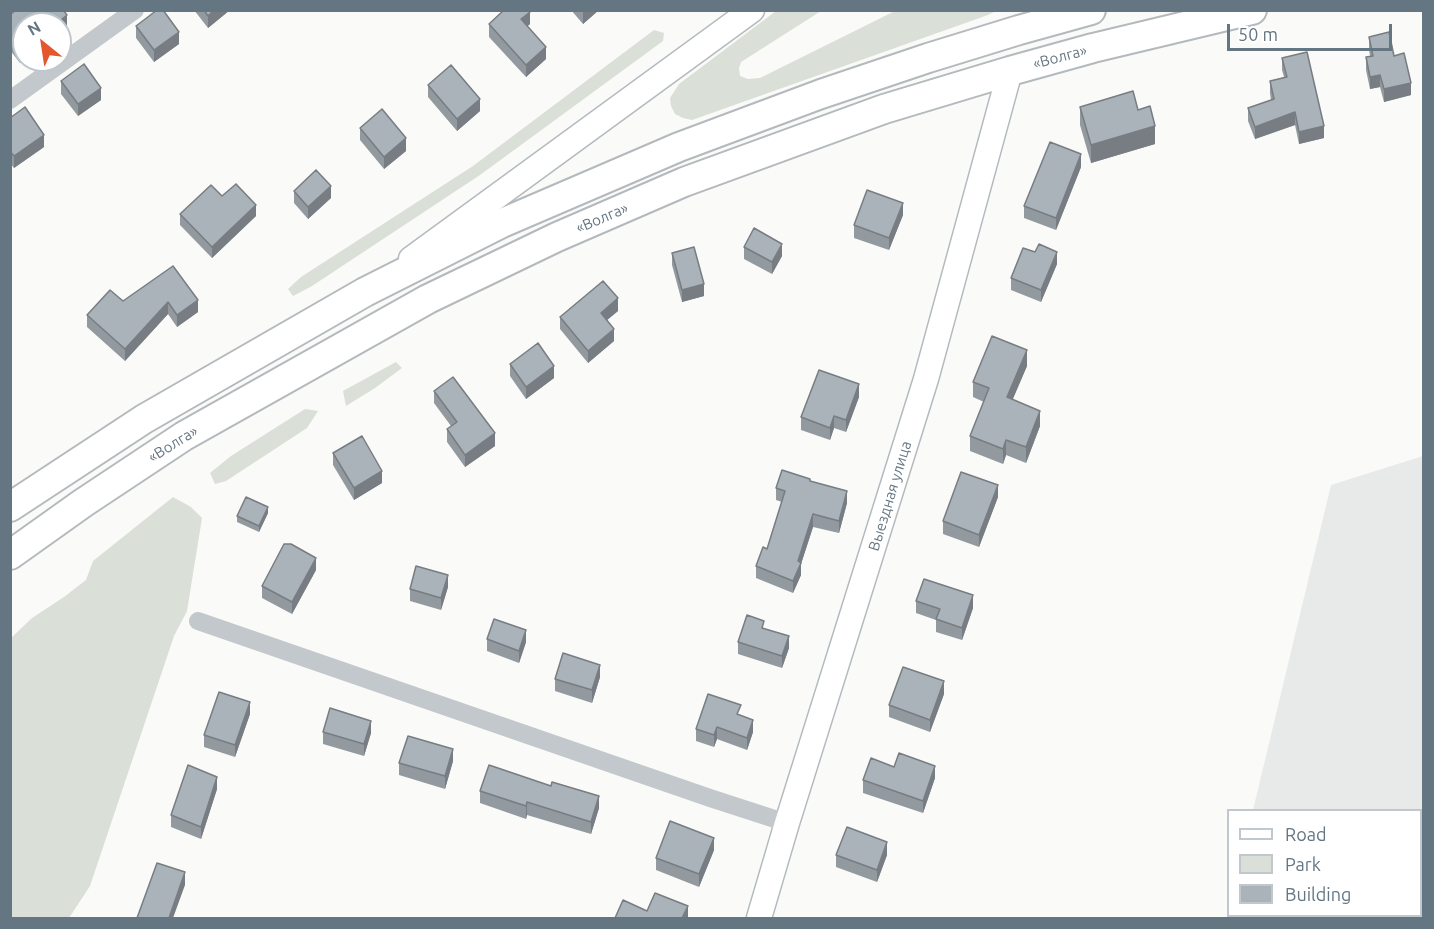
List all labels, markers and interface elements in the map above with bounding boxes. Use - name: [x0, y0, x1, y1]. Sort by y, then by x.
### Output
- north arrow: [12, 12, 72, 72]
- scale bar: [1230, 12, 1395, 50]
- text: N: [24, 17, 44, 39]
- text: 50 m: [1238, 24, 1278, 44]
- street label: «Волга»: [1031, 41, 1089, 73]
- street label: «Волга»: [573, 199, 631, 237]
- street label: «Волга»: [145, 422, 201, 466]
- street label: Выездная улица: [865, 439, 915, 553]
- legend: [1227, 809, 1422, 917]
- text: Road: [1285, 824, 1327, 844]
- text: Park: [1285, 854, 1321, 874]
- text: Building: [1285, 884, 1351, 904]

